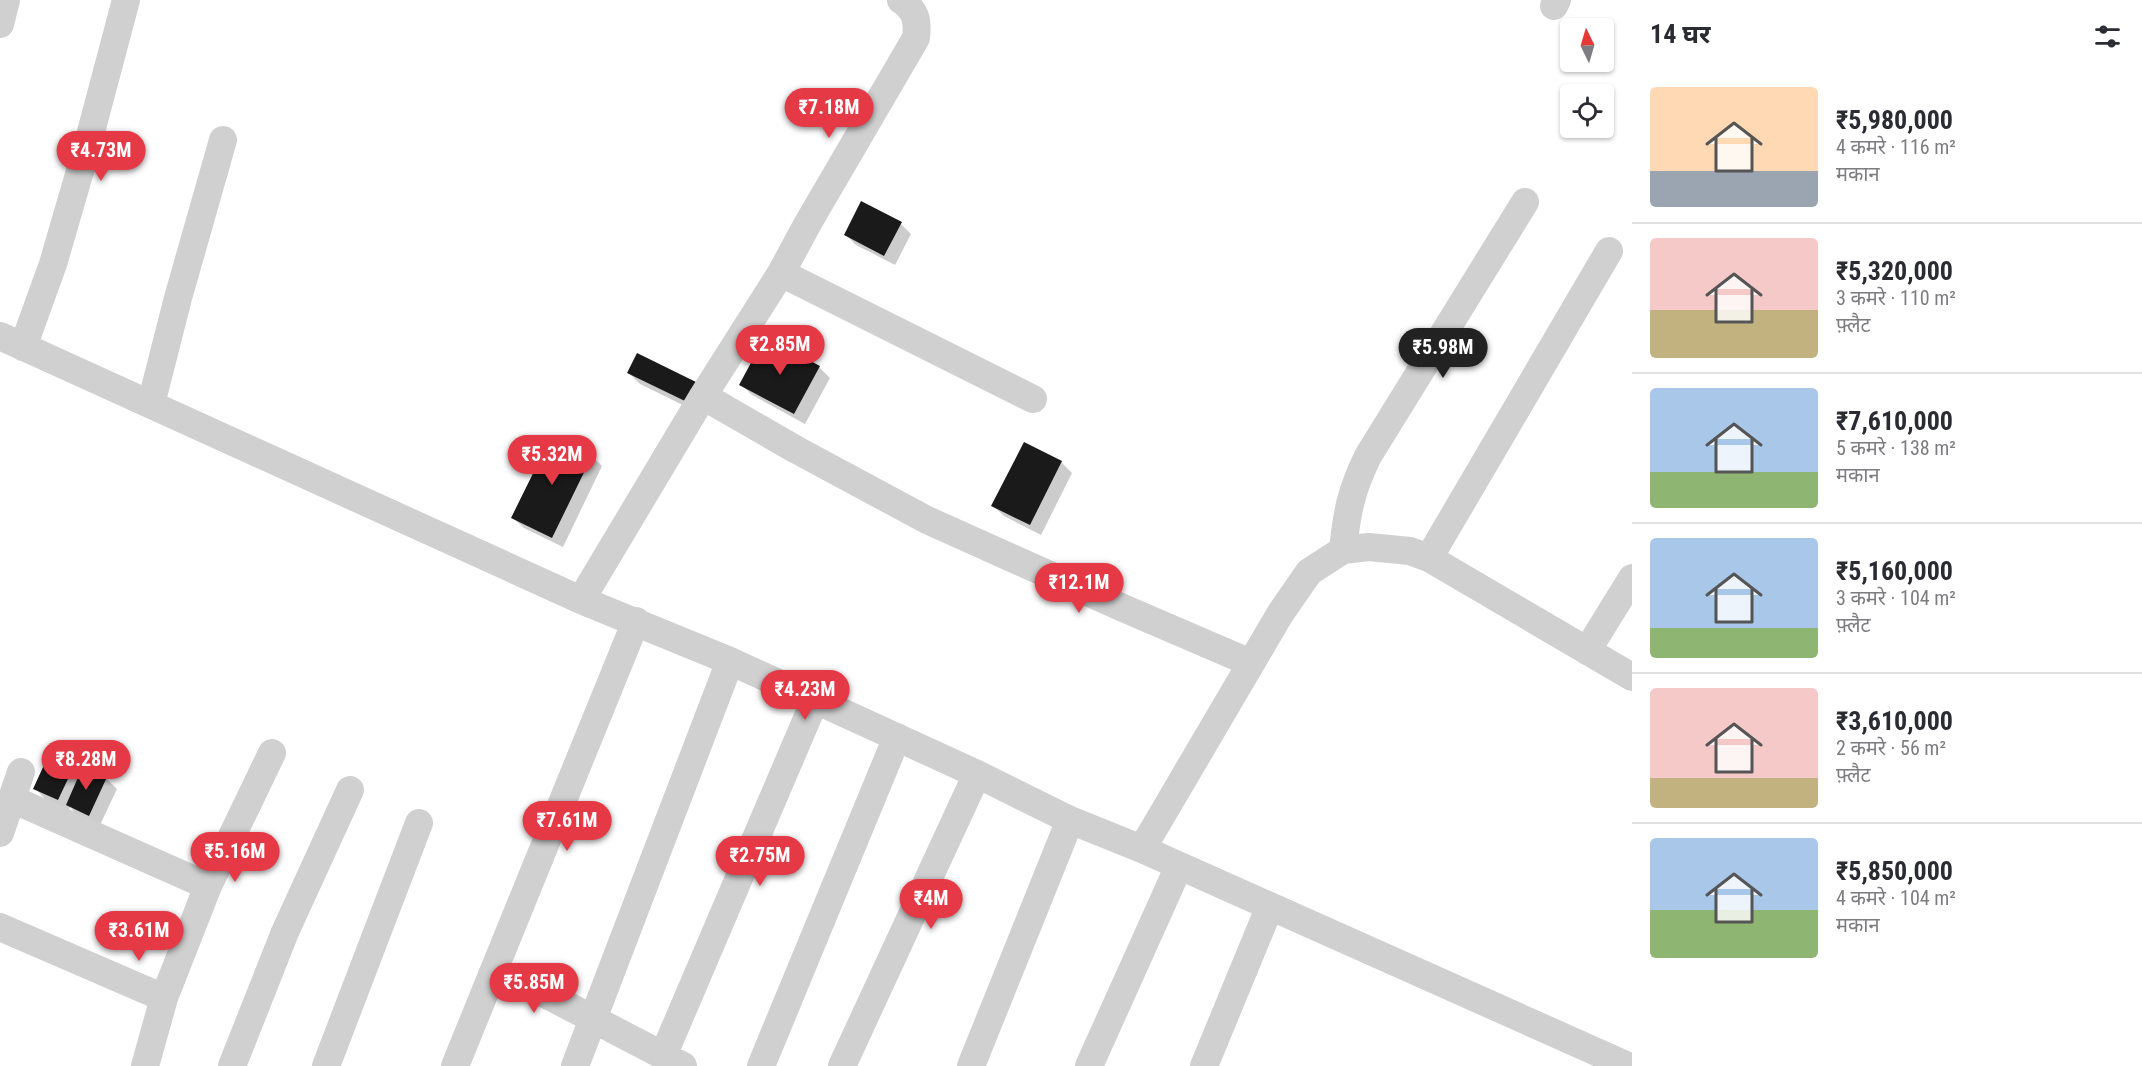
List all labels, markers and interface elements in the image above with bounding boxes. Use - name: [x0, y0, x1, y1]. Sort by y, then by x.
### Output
- north arrow: [1560, 18, 1614, 72]
- map controls: [1560, 18, 1614, 138]
- text: 14 घर: [1650, 19, 1711, 49]
- icon: filters: [2091, 20, 2124, 53]
- button: locate: [1560, 84, 1614, 138]
- pin: ₹7.18M: [780, 88, 878, 139]
- text: ₹7.18M: [799, 95, 859, 119]
- text: ₹5,980,000: [1836, 105, 1953, 135]
- icon: home: [1698, 111, 1770, 183]
- pin: ₹4.73M: [52, 131, 150, 182]
- text: 4 कमरे · 116 m²: [1836, 135, 1956, 159]
- text: ₹4.73M: [71, 138, 131, 162]
- text: मकान: [1836, 162, 1880, 186]
- text: ₹5,320,000: [1836, 256, 1953, 286]
- icon: home: [1698, 262, 1770, 334]
- text: 3 कमरे · 110 m²: [1836, 286, 1956, 310]
- text: फ़्लैट: [1836, 313, 1871, 337]
- pin: ₹2.85M: [731, 325, 829, 376]
- pin: ₹5.98M: [1394, 328, 1492, 379]
- text: ₹2.85M: [750, 332, 810, 356]
- text: ₹5.98M: [1413, 335, 1473, 359]
- text: ₹7,610,000: [1836, 406, 1953, 436]
- icon: home: [1698, 412, 1770, 484]
- pin: ₹5.32M: [503, 435, 601, 486]
- text: 5 कमरे · 138 m²: [1836, 436, 1956, 460]
- text: ₹5.32M: [522, 442, 582, 466]
- text: मकान: [1836, 463, 1880, 487]
- text: ₹5,160,000: [1836, 556, 1953, 586]
- icon: home: [1698, 562, 1770, 634]
- pin: ₹12.1M: [1030, 563, 1128, 614]
- text: ₹12.1M: [1049, 570, 1109, 594]
- text: 3 कमरे · 104 m²: [1836, 586, 1956, 610]
- text: फ़्लैट: [1836, 613, 1871, 637]
- pin: ₹4.23M: [756, 670, 854, 721]
- text: ₹4.23M: [775, 677, 835, 701]
- text: ₹3,610,000: [1836, 706, 1953, 736]
- icon: home: [1698, 712, 1770, 784]
- text: 2 कमरे · 56 m²: [1836, 736, 1946, 760]
- pin: ₹8.28M: [37, 740, 135, 791]
- text: ₹8.28M: [56, 747, 116, 771]
- text: फ़्लैट: [1836, 763, 1871, 787]
- pin: ₹7.61M: [518, 801, 616, 852]
- text: ₹7.61M: [537, 808, 597, 832]
- pin: ₹5.16M: [186, 832, 284, 883]
- pin: ₹2.75M: [711, 836, 809, 887]
- text: ₹5.16M: [205, 839, 265, 863]
- text: ₹2.75M: [730, 843, 790, 867]
- text: ₹5,850,000: [1836, 856, 1953, 886]
- icon: home: [1698, 862, 1770, 934]
- pin: ₹4M: [902, 879, 960, 930]
- text: ₹4M: [914, 886, 948, 910]
- text: 4 कमरे · 104 m²: [1836, 886, 1956, 910]
- pin: ₹3.61M: [90, 911, 188, 962]
- text: मकान: [1836, 913, 1880, 937]
- text: ₹3.61M: [109, 918, 169, 942]
- pin: ₹5.85M: [485, 963, 583, 1014]
- text: ₹5.85M: [504, 970, 564, 994]

